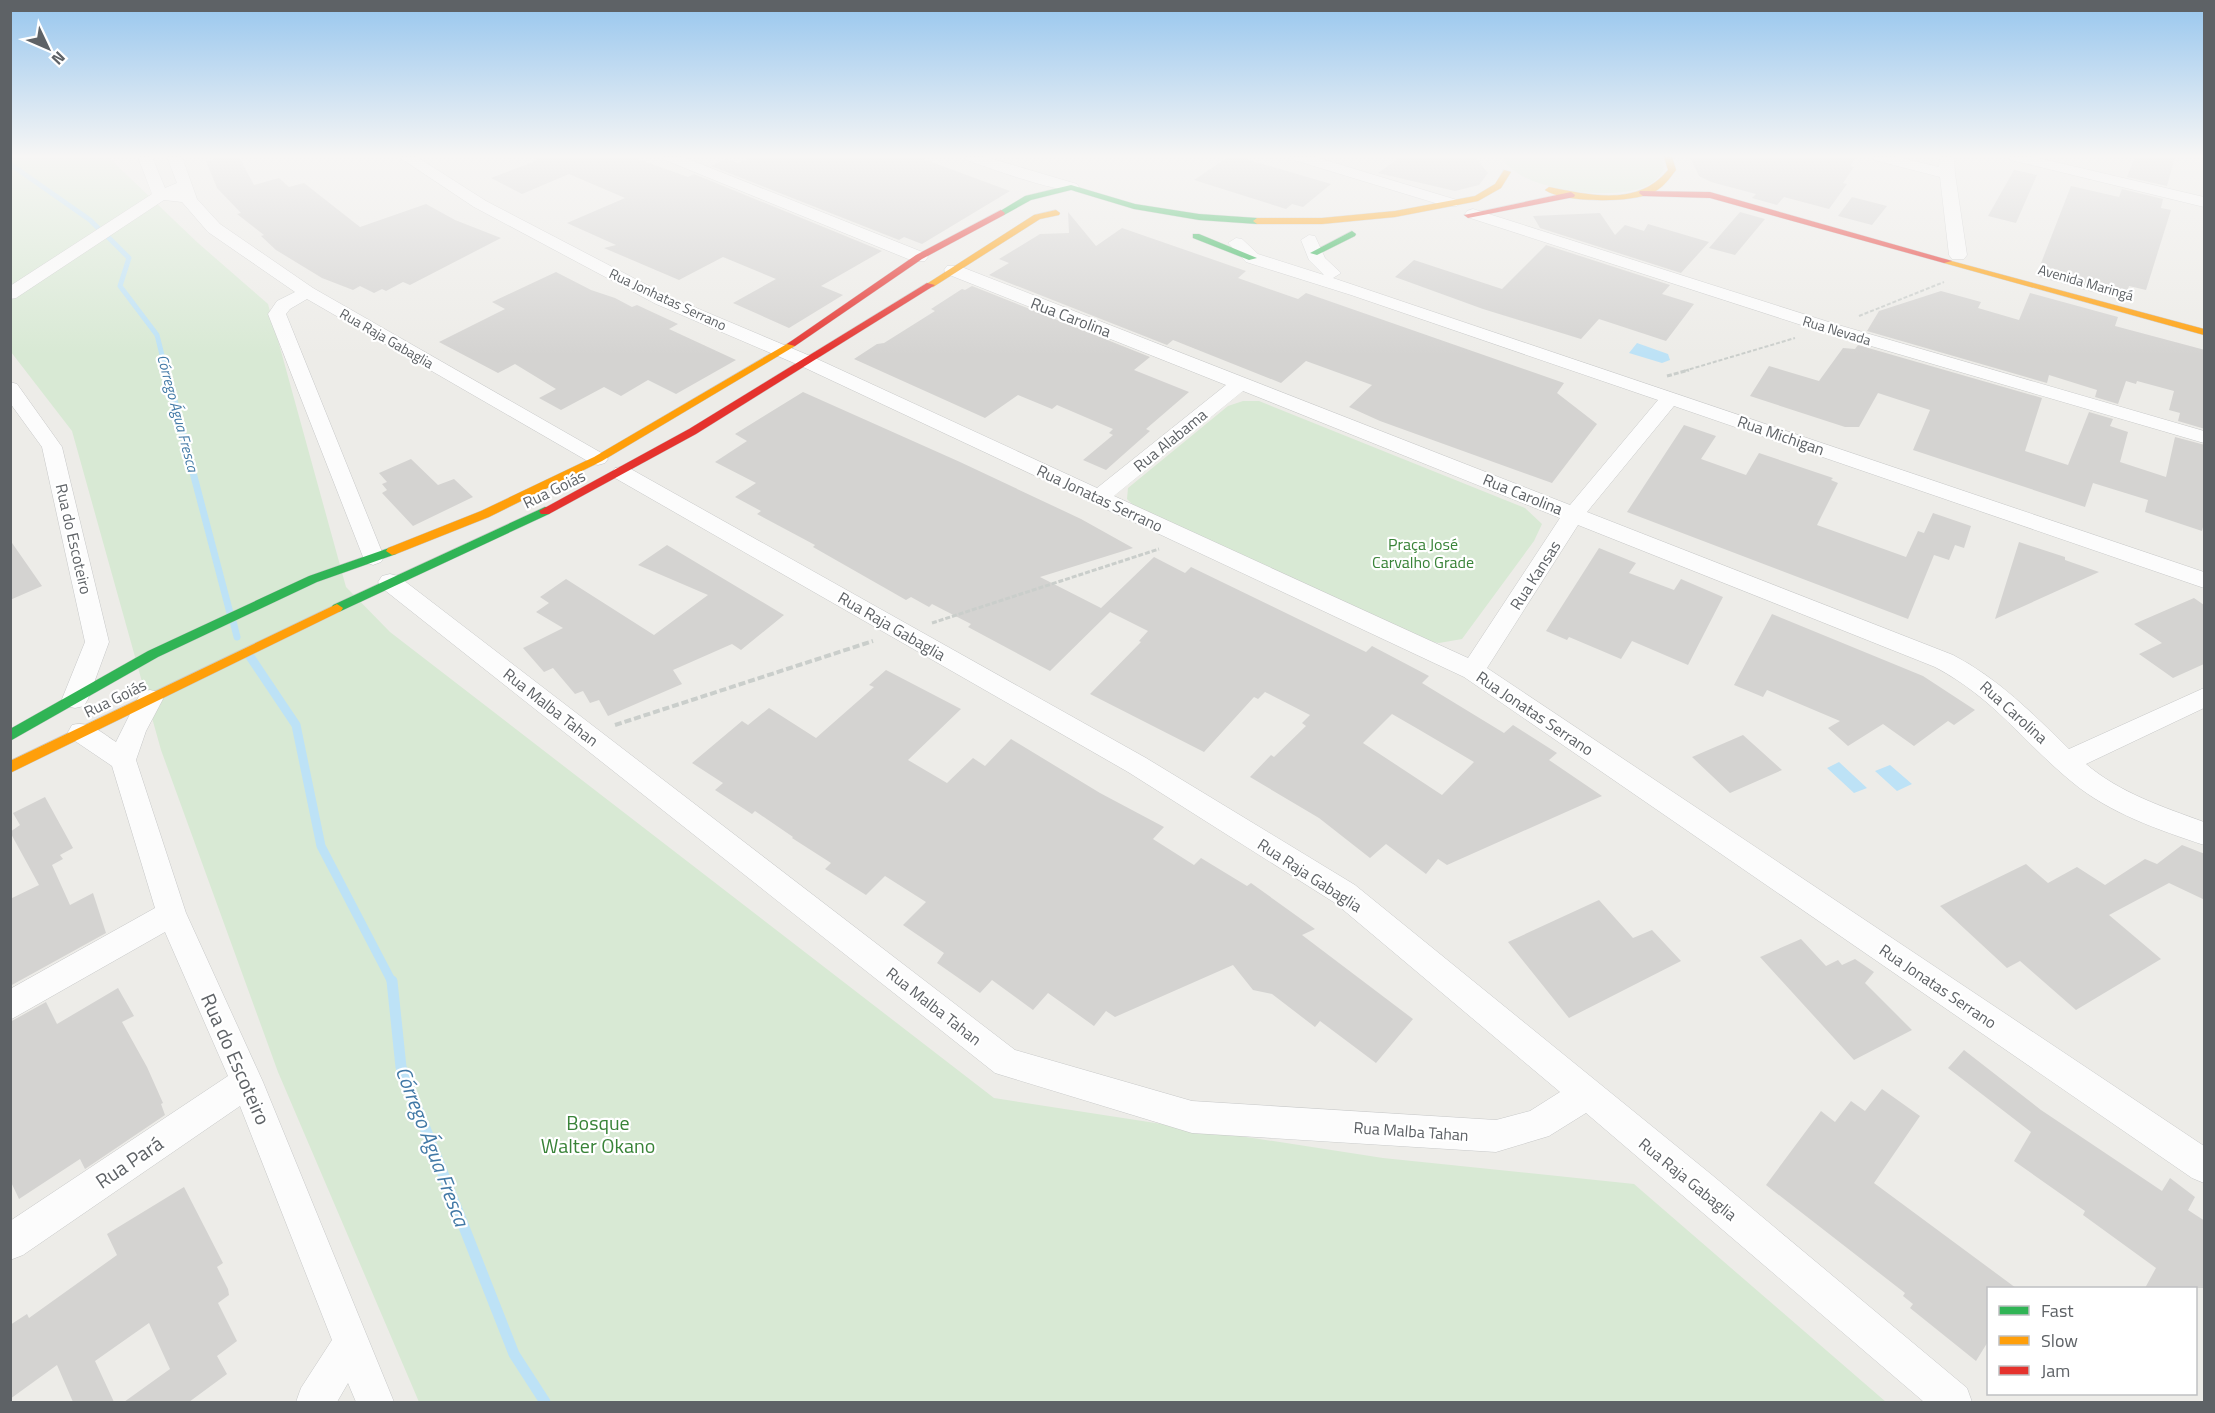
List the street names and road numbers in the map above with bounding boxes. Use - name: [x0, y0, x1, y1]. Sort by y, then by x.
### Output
- street label: Avenida Maringá: [2036, 258, 2136, 306]
- street label: Rua Jonhatas Serrano: [606, 263, 730, 335]
- street label: Rua Carolina: [1027, 291, 1115, 343]
- street label: Rua Raja Gabaglia: [336, 303, 438, 373]
- street label: Rua Nevada: [1800, 310, 1874, 350]
- street label: Rua Alabama: [1128, 403, 1212, 477]
- street label: Rua Michigan: [1734, 409, 1828, 461]
- street label: Rua Jonatas Serrano: [1033, 458, 1167, 538]
- street label: Rua Goiás: [519, 464, 589, 514]
- street label: Rua Carolina: [1479, 467, 1567, 521]
- street label: Rua do Escoteiro: [50, 481, 98, 597]
- street label: Rua Kansas: [1504, 536, 1566, 614]
- street label: Rua Raja Gabaglia: [834, 585, 950, 667]
- street label: Rua Malba Tahan: [498, 662, 604, 752]
- street label: Rua Jonatas Serrano: [1472, 665, 1598, 761]
- street label: Rua Goiás: [80, 673, 150, 723]
- street label: Rua Carolina: [1975, 675, 2053, 749]
- street label: Rua Raja Gabaglia: [1253, 832, 1367, 918]
- street label: Rua Jonatas Serrano: [1875, 938, 2001, 1034]
- street label: Rua Malba Tahan: [881, 961, 987, 1051]
- street label: Rua do Escoteiro: [193, 988, 279, 1130]
- street label: Rua Malba Tahan: [1353, 1115, 1469, 1147]
- street label: Rua Pará: [89, 1128, 169, 1196]
- street label: Rua Raja Gabaglia: [1634, 1132, 1742, 1226]

